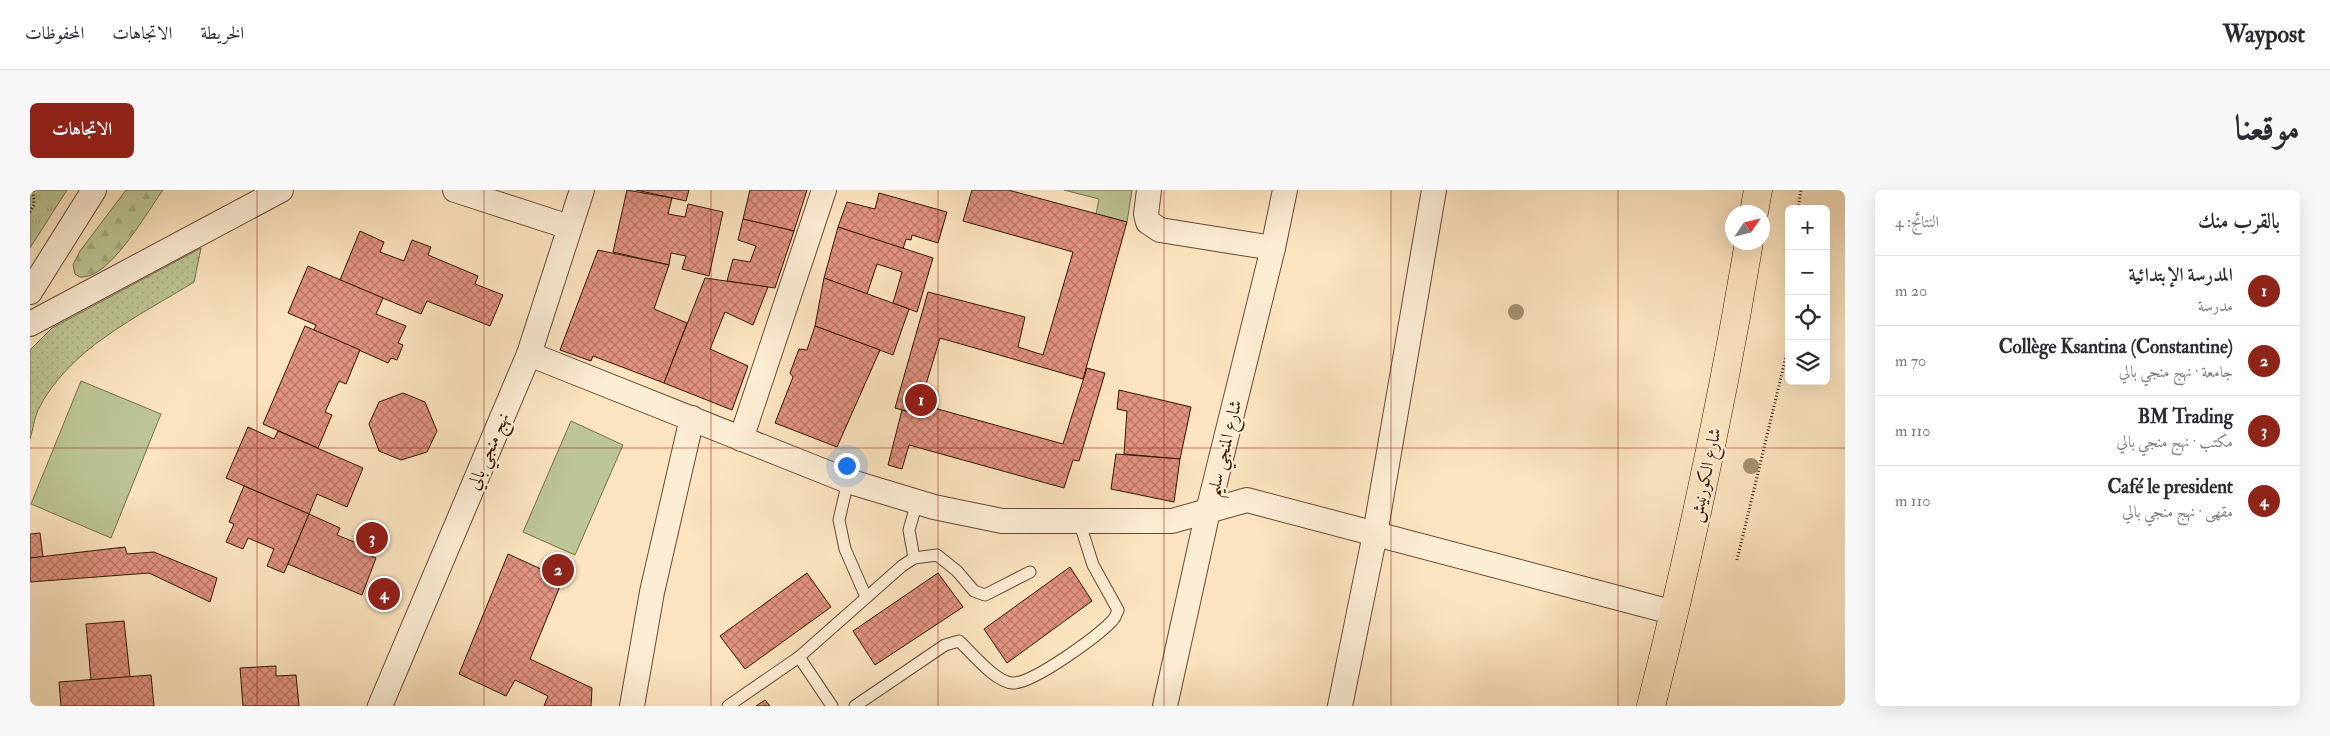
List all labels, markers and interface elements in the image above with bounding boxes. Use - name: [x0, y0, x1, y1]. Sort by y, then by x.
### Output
- text: Waypost: [2223, 19, 2305, 50]
- text: المحفوظات: [25, 22, 84, 45]
- text: الاتجاهات: [112, 22, 172, 45]
- text: الخريطة: [200, 22, 244, 45]
- button: الاتجاهات: [30, 103, 134, 158]
- text: موقعنا: [2235, 106, 2300, 150]
- north arrow: [1725, 205, 1770, 250]
- map controls: [1785, 205, 1830, 385]
- button: +: [1785, 205, 1830, 250]
- text: بالقرب منك: [2198, 208, 2280, 235]
- text: النتائج: 4: [1895, 212, 1939, 232]
- button: −: [1785, 250, 1830, 295]
- text: المدرسة الإبتدائية: [2129, 263, 2233, 287]
- text: 20 m: [1895, 281, 1927, 301]
- text: 1: [2261, 281, 2267, 301]
- button: locate: [1785, 295, 1830, 340]
- text: مدرسة: [2198, 296, 2233, 316]
- text: Collège Ksantina (Constantine): [1999, 335, 2233, 359]
- button: layers: [1785, 340, 1830, 385]
- text: 70 m: [1895, 351, 1926, 371]
- text: 2: [2260, 351, 2268, 371]
- text: جامعة · نهج منجي بالي: [2119, 362, 2233, 382]
- pin: 1: [905, 381, 937, 419]
- street label: شارع المنجي سليم: [1201, 397, 1253, 500]
- text: BM Trading: [2138, 405, 2233, 429]
- street label: نهج منجي بالي: [462, 409, 520, 495]
- text: 110 m: [1895, 421, 1930, 441]
- text: 3: [2261, 421, 2267, 441]
- street label: شارع الكورنيش: [1684, 426, 1730, 525]
- text: مكتب · نهج منجي بالي: [2117, 432, 2233, 452]
- your location: [834, 453, 860, 479]
- text: Café le president: [2108, 475, 2233, 499]
- text: 110 m: [1895, 491, 1930, 511]
- text: 4: [2260, 491, 2268, 511]
- text: مقهى · نهج منجي بالي: [2122, 502, 2233, 522]
- pin: 3: [356, 519, 388, 557]
- pin: 2: [542, 551, 574, 589]
- pin: 4: [368, 575, 400, 613]

